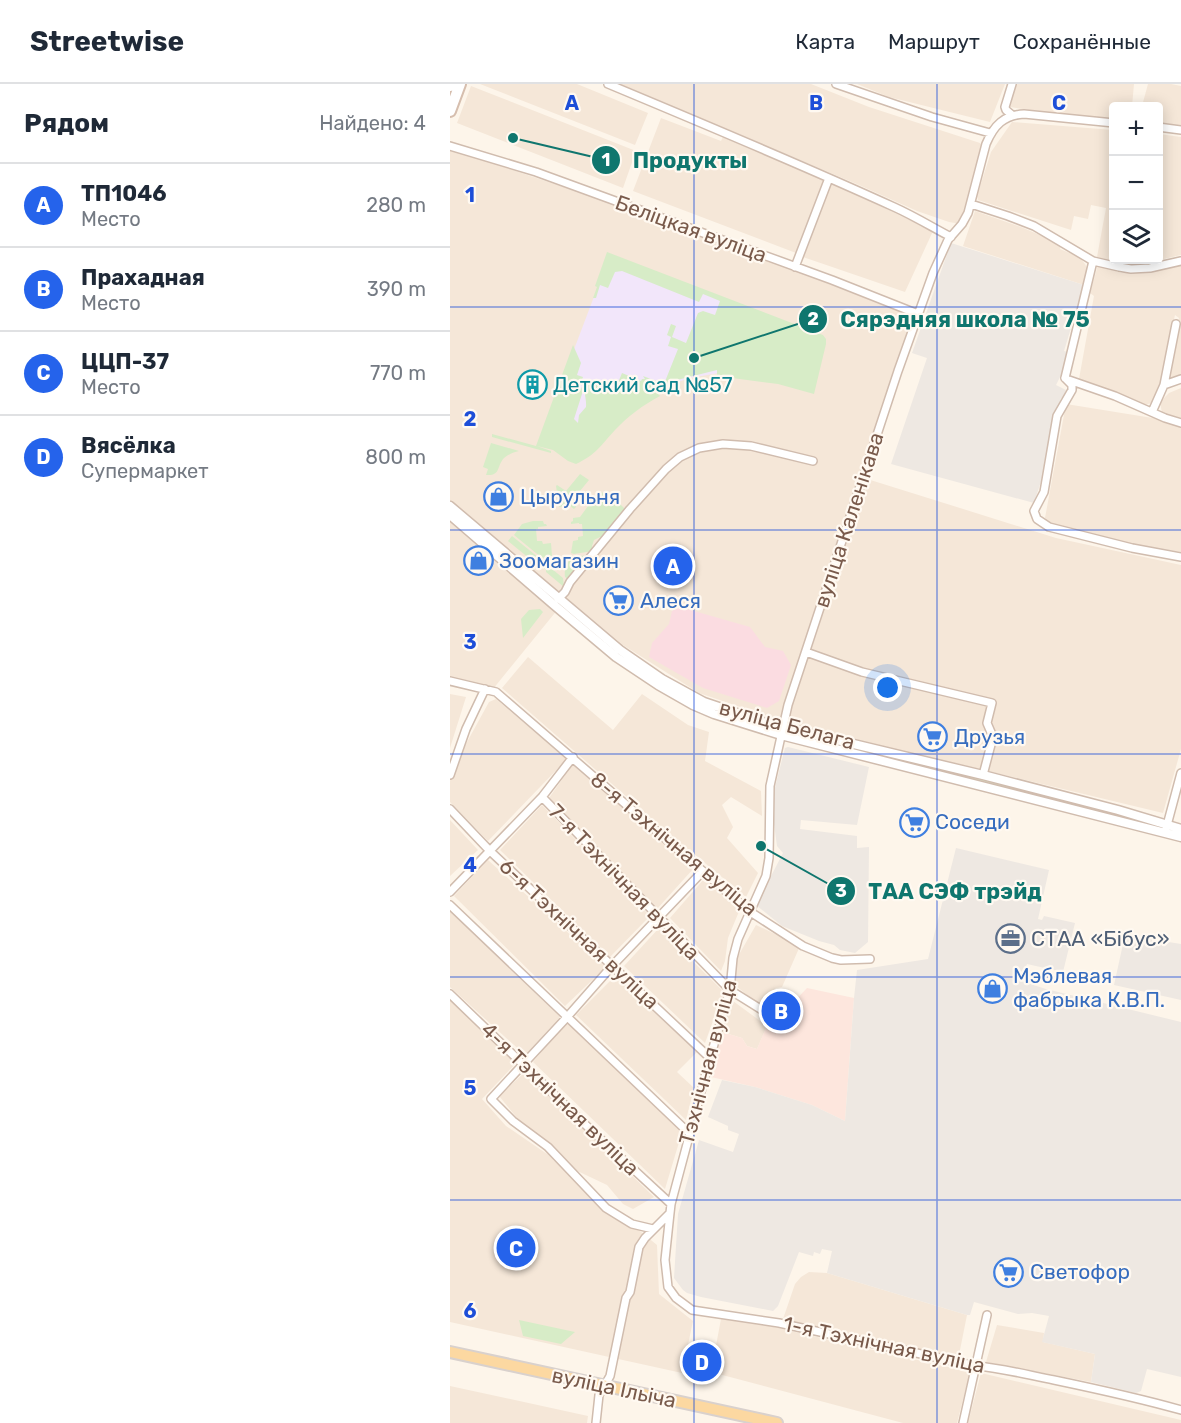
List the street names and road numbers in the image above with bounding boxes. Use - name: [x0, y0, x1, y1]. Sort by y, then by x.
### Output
- street label: Беліцкая вуліца: [612, 190, 770, 268]
- street label: вуліца Каленікава: [808, 429, 889, 611]
- street label: вуліца Белага: [717, 694, 858, 755]
- street label: 8-я Тэхнічная вуліца: [586, 767, 763, 921]
- street label: 7-я Тэхнічная вуліца: [544, 799, 705, 965]
- street label: 6-я Тэхнічная вуліца: [494, 853, 664, 1014]
- street label: Тэхнічная вуліца: [673, 977, 742, 1147]
- street label: 4-я Тэхнічная вуліца: [476, 1017, 644, 1180]
- street label: 1-я Тэхнічная вуліца: [781, 1311, 987, 1378]
- street label: вуліца Ільіча: [550, 1362, 678, 1413]

